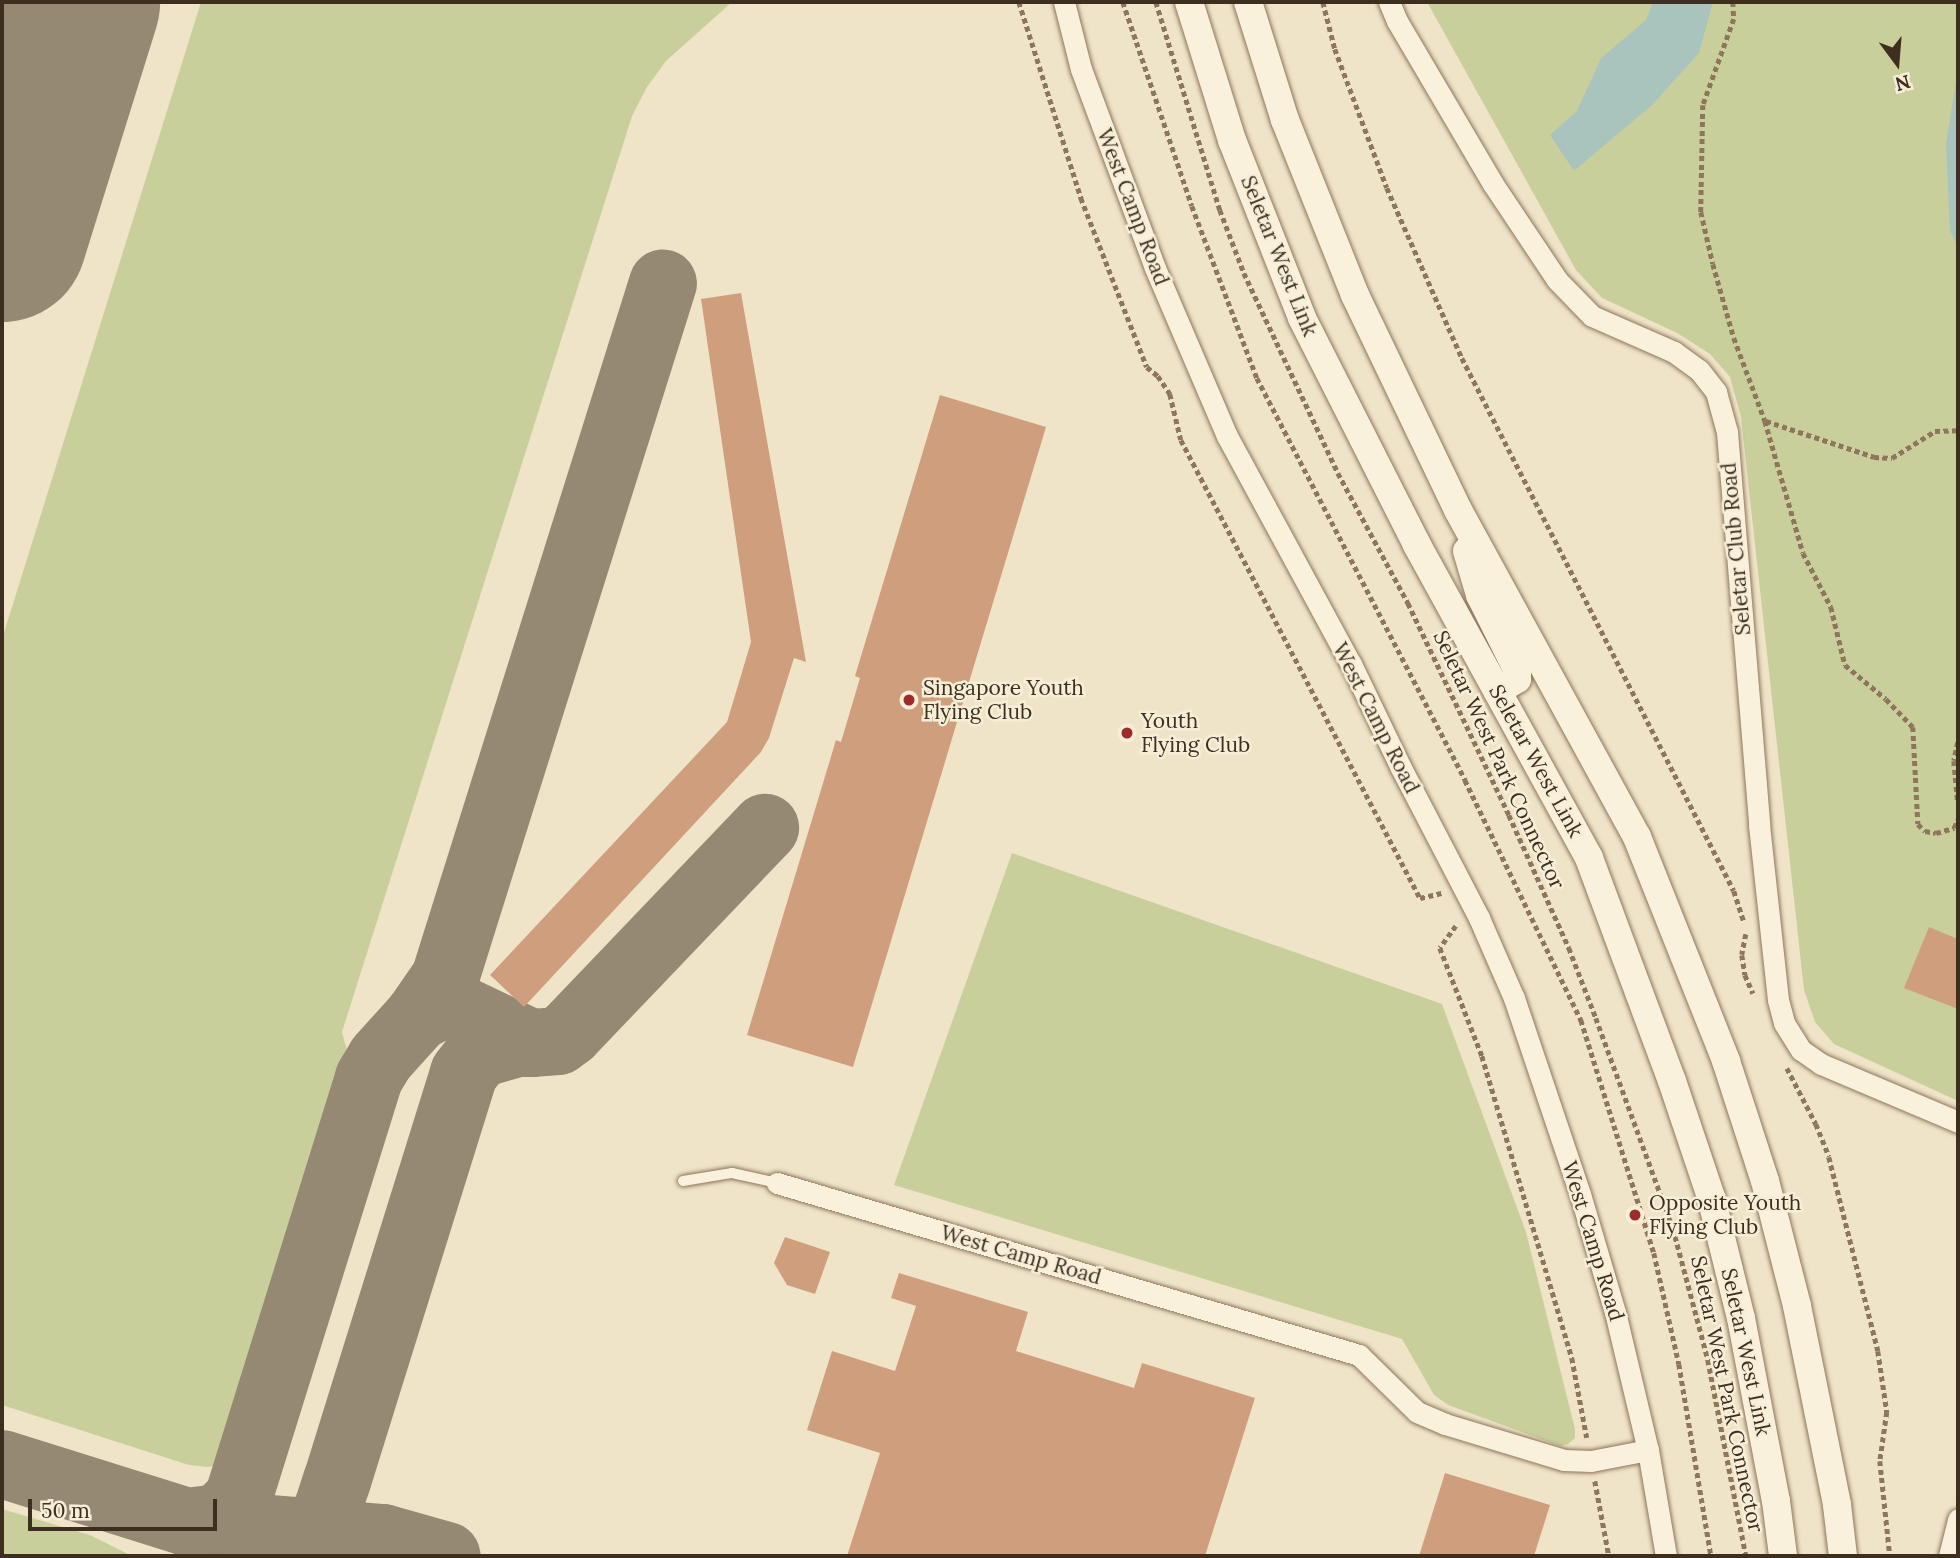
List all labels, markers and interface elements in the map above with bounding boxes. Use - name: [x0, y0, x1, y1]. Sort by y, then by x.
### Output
- north arrow: [1862, 28, 1932, 98]
- text: N: [1892, 70, 1913, 97]
- street label: West Camp Road: [1092, 125, 1174, 289]
- street label: Seletar West Link: [1235, 172, 1323, 340]
- street label: Seletar Club Road: [1716, 462, 1756, 636]
- street label: Seletar West Park Connector: [1428, 627, 1570, 893]
- street label: West Camp Road: [1327, 638, 1425, 798]
- place label: Singapore Youth Flying Club: [923, 675, 1084, 725]
- street label: Seletar West Link: [1484, 680, 1588, 842]
- marker: Singapore Youth Flying Club: [901, 692, 917, 708]
- place label: Youth Flying Club: [1141, 708, 1250, 758]
- marker: Youth Flying Club: [1119, 725, 1135, 741]
- street label: West Camp Road: [1557, 1158, 1629, 1324]
- place label: Opposite Youth Flying Club: [1649, 1190, 1801, 1240]
- marker: Opposite Youth Flying Club: [1627, 1207, 1643, 1223]
- street label: West Camp Road: [938, 1220, 1104, 1290]
- street label: Seletar West Park Connector: [1685, 1253, 1769, 1535]
- street label: Seletar West Link: [1716, 1266, 1776, 1438]
- scale bar: [32, 1484, 220, 1528]
- text: 50 m: [41, 1497, 90, 1524]

